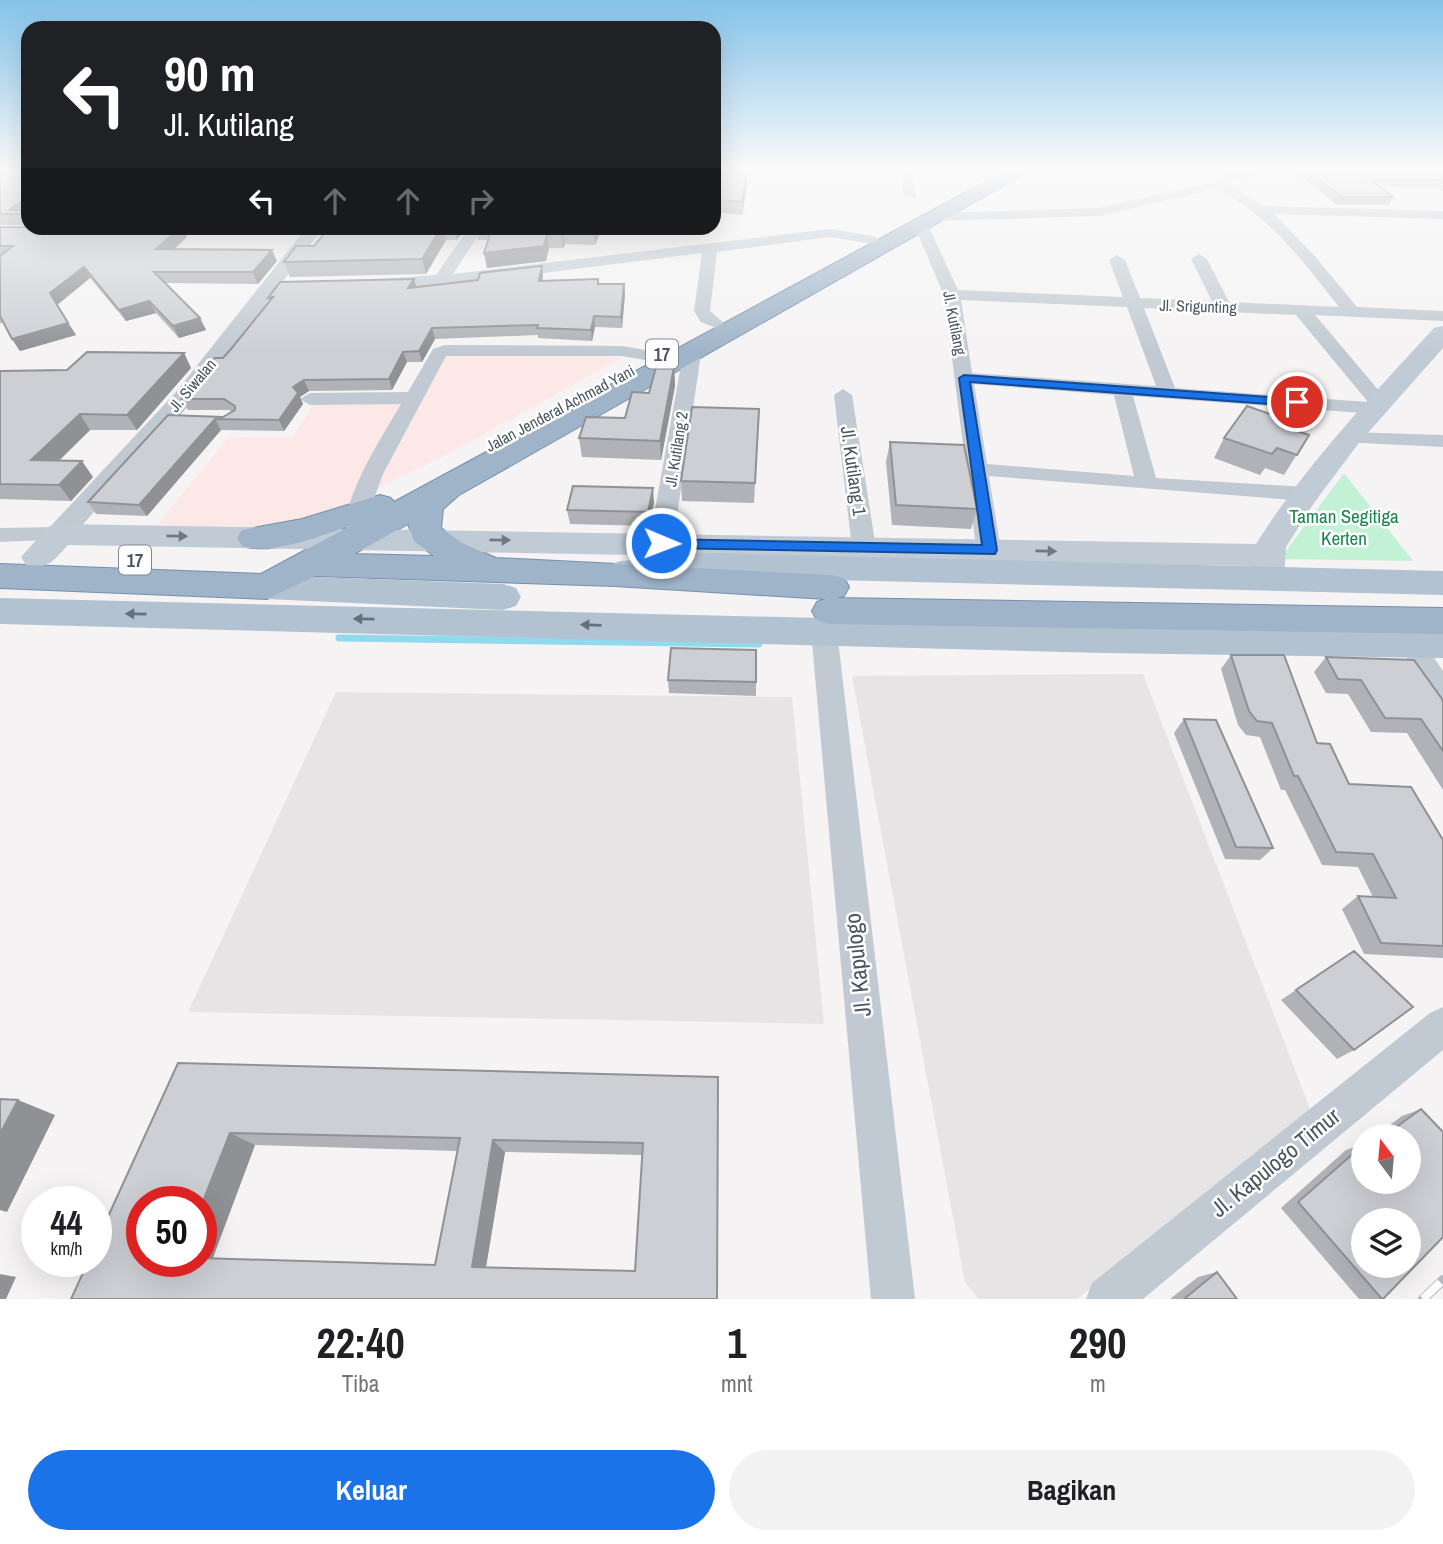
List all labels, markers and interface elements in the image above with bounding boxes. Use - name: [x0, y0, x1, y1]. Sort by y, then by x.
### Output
- text: 90 m: [164, 40, 256, 106]
- icon: left: [49, 49, 140, 140]
- text: Jl. Kutilang: [164, 103, 294, 146]
- icon: left: [243, 182, 281, 220]
- icon: ahead: [316, 182, 354, 220]
- icon: ahead: [389, 182, 427, 220]
- icon: right: [462, 182, 500, 220]
- street label: Jl. Kutilang: [938, 289, 972, 358]
- street label: Jl. Srigunting: [1159, 294, 1238, 318]
- road number: 17: [646, 340, 678, 368]
- street label: Jl. Siwalan: [163, 354, 221, 416]
- street label: Jalan Jenderal Achmad Yani: [482, 359, 638, 457]
- pin: [1267, 372, 1327, 432]
- icon: arrive: [1278, 383, 1316, 421]
- street label: Jl. Kutilang 2: [659, 410, 693, 488]
- street label: Jl. Kutilang 1: [835, 425, 873, 518]
- park label: Taman Segitiga Kerten: [1289, 503, 1399, 551]
- position arrow: [624, 506, 698, 580]
- one-way arrow: [166, 530, 188, 542]
- one-way arrow: [489, 534, 511, 546]
- one-way arrow: [1035, 545, 1057, 557]
- road number: 17: [119, 546, 151, 574]
- one-way arrow: [125, 608, 147, 620]
- one-way arrow: [352, 614, 374, 625]
- one-way arrow: [580, 620, 602, 631]
- street label: Jl. Kapulogo: [836, 912, 878, 1018]
- street label: Jl. Kapulogo Timur: [1204, 1100, 1347, 1224]
- north arrow: [1351, 1124, 1421, 1194]
- map controls: [1351, 1124, 1421, 1278]
- speed limit sign: 50: [126, 1186, 217, 1277]
- text: 44: [51, 1199, 82, 1246]
- button: layers: [1351, 1208, 1421, 1278]
- text: km/h: [51, 1236, 83, 1261]
- text: 22:40: [317, 1315, 405, 1371]
- text: 1: [727, 1315, 746, 1371]
- text: 290: [1069, 1315, 1127, 1371]
- text: Tiba: [342, 1368, 379, 1399]
- text: mnt: [721, 1368, 753, 1399]
- text: m: [1090, 1368, 1106, 1399]
- button: Keluar: [28, 1450, 715, 1530]
- button: Bagikan: [729, 1450, 1415, 1530]

